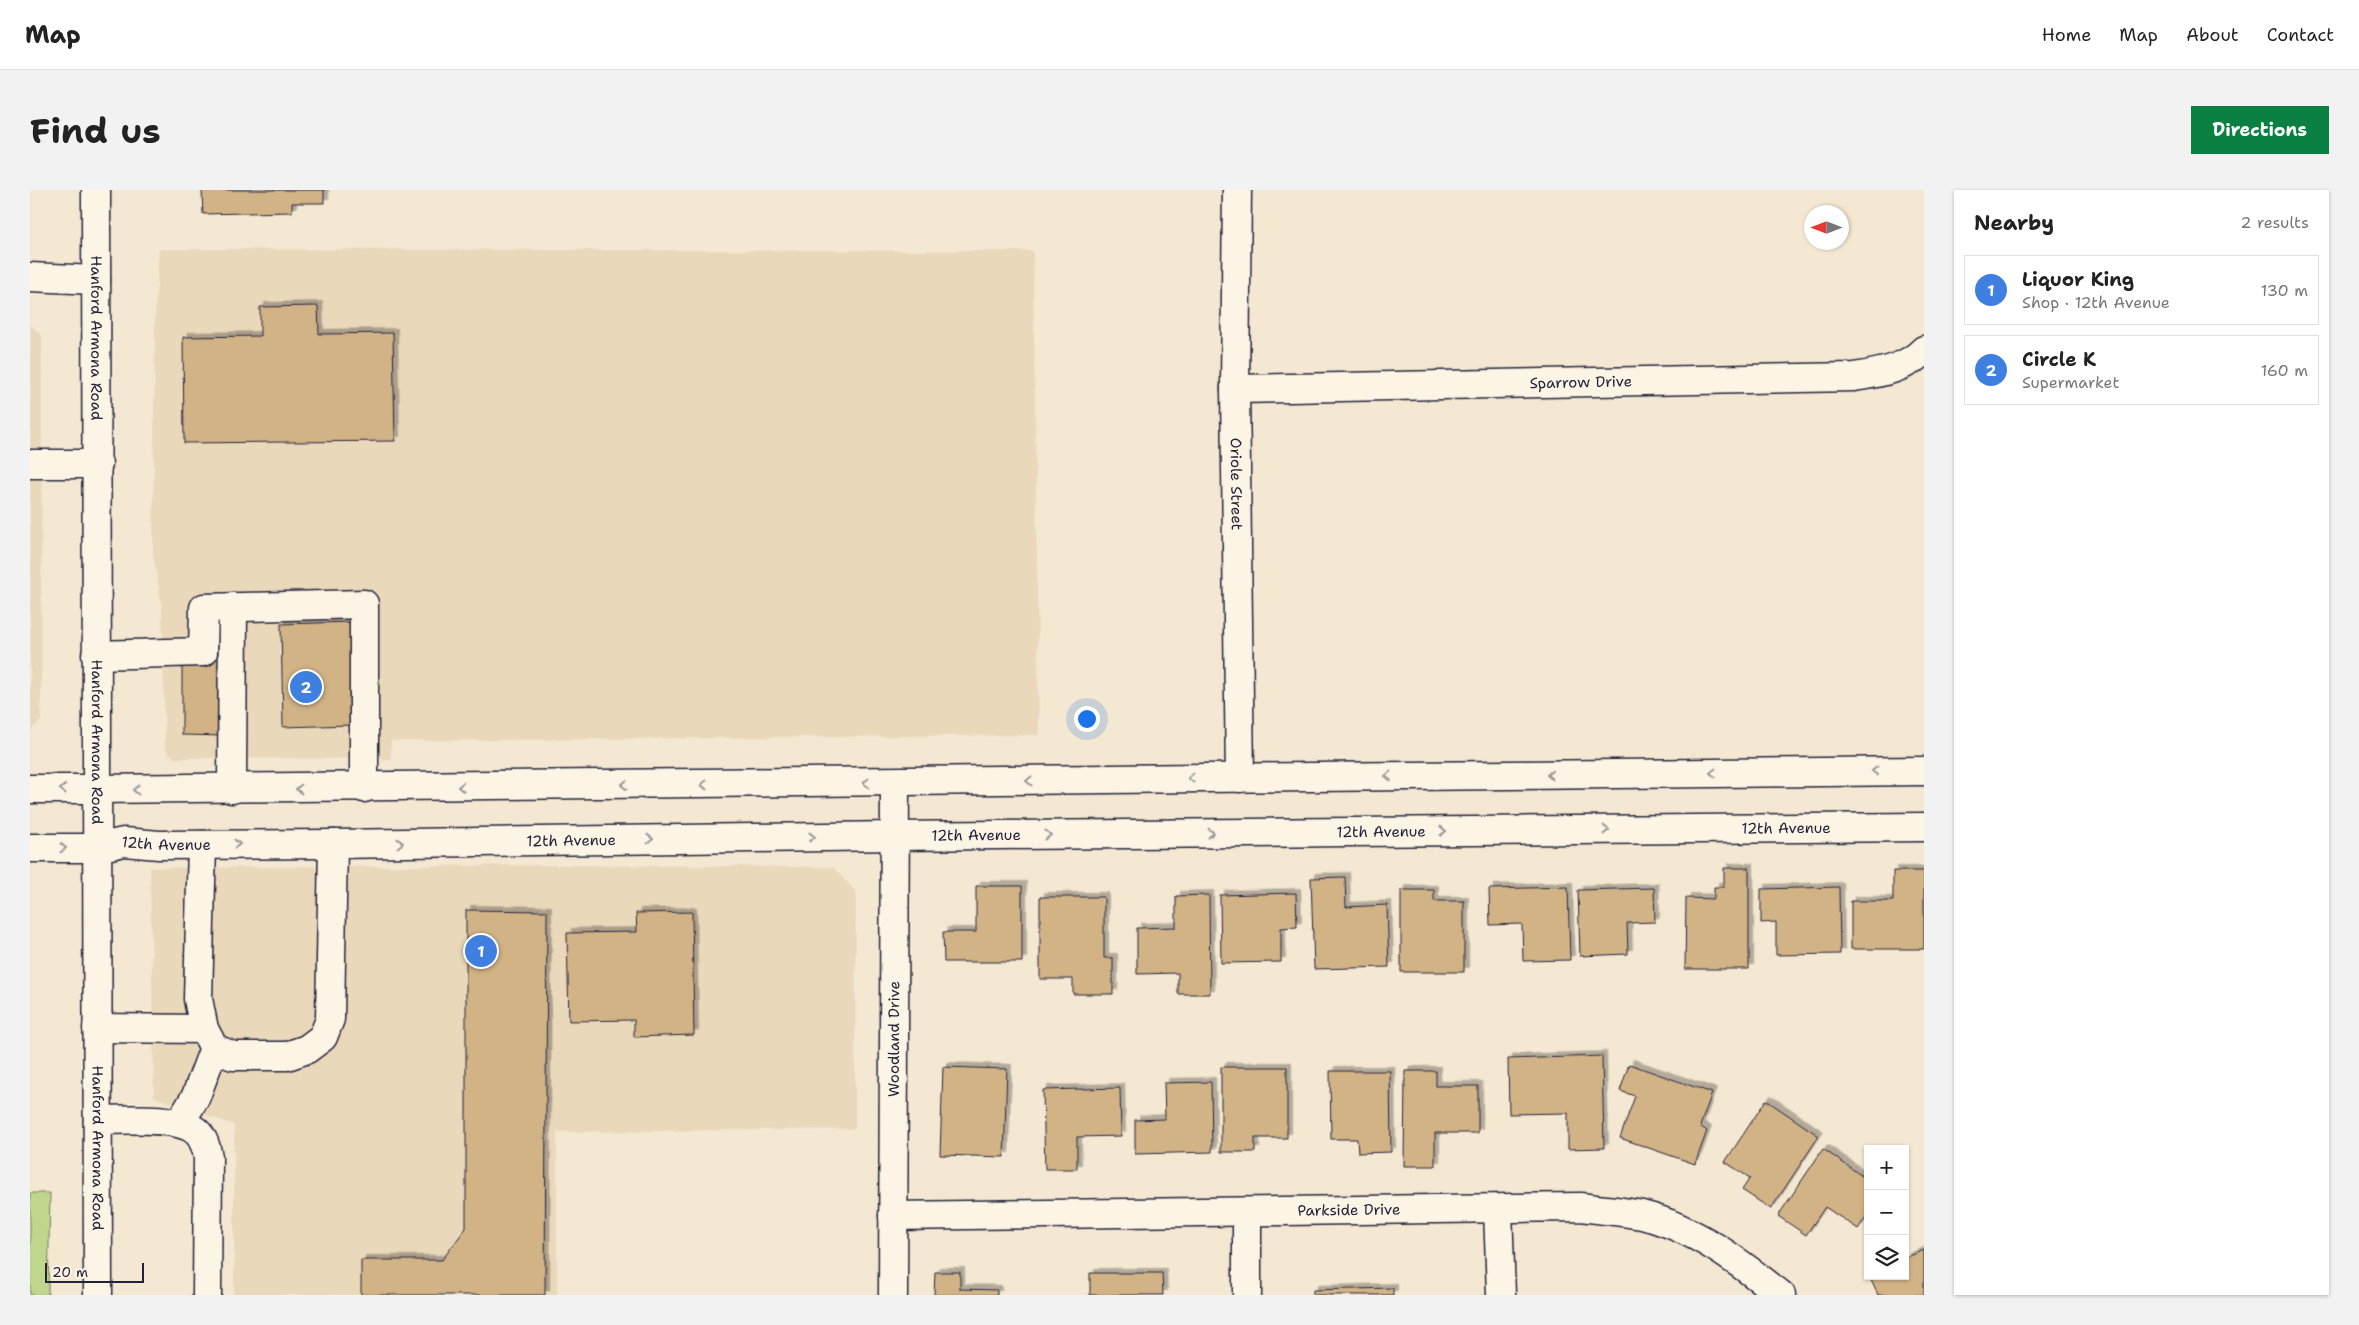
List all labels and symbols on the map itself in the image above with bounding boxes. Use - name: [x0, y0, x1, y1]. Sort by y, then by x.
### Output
- north arrow: [1804, 205, 1849, 250]
- street label: Hanford Armona Road: [86, 256, 106, 421]
- street label: Sparrow Drive: [1529, 371, 1632, 393]
- street label: Oriole Street: [1226, 438, 1247, 530]
- street label: Hanford Armona Road: [87, 660, 107, 825]
- pin: 2: [290, 668, 322, 706]
- your location: [1074, 706, 1100, 732]
- one-way arrow: [1871, 766, 1879, 776]
- one-way arrow: [1709, 768, 1716, 778]
- one-way arrow: [1546, 770, 1554, 780]
- one-way arrow: [1384, 771, 1392, 781]
- one-way arrow: [1187, 773, 1195, 784]
- one-way arrow: [1024, 775, 1032, 786]
- one-way arrow: [862, 778, 870, 788]
- one-way arrow: [699, 779, 707, 790]
- one-way arrow: [620, 780, 628, 791]
- one-way arrow: [457, 782, 465, 792]
- one-way arrow: [59, 784, 66, 794]
- one-way arrow: [295, 784, 302, 794]
- one-way arrow: [132, 785, 140, 795]
- street label: 12th Avenue: [1741, 818, 1831, 839]
- street label: 12th Avenue: [1336, 821, 1426, 842]
- street label: 12th Avenue: [931, 825, 1021, 846]
- one-way arrow: [1602, 825, 1610, 835]
- one-way arrow: [1440, 826, 1448, 837]
- one-way arrow: [1207, 828, 1215, 839]
- street label: 12th Avenue: [526, 830, 616, 851]
- one-way arrow: [1045, 830, 1053, 840]
- street label: 12th Avenue: [121, 832, 211, 855]
- one-way arrow: [809, 832, 817, 842]
- one-way arrow: [646, 834, 654, 844]
- one-way arrow: [396, 838, 404, 848]
- one-way arrow: [234, 839, 242, 849]
- one-way arrow: [60, 843, 67, 853]
- pin: 1: [465, 932, 497, 970]
- street label: Woodland Drive: [884, 981, 904, 1097]
- street label: Hanford Armona Road: [88, 1066, 108, 1231]
- street label: Parkside Drive: [1297, 1199, 1401, 1221]
- scale bar: [45, 1260, 144, 1283]

